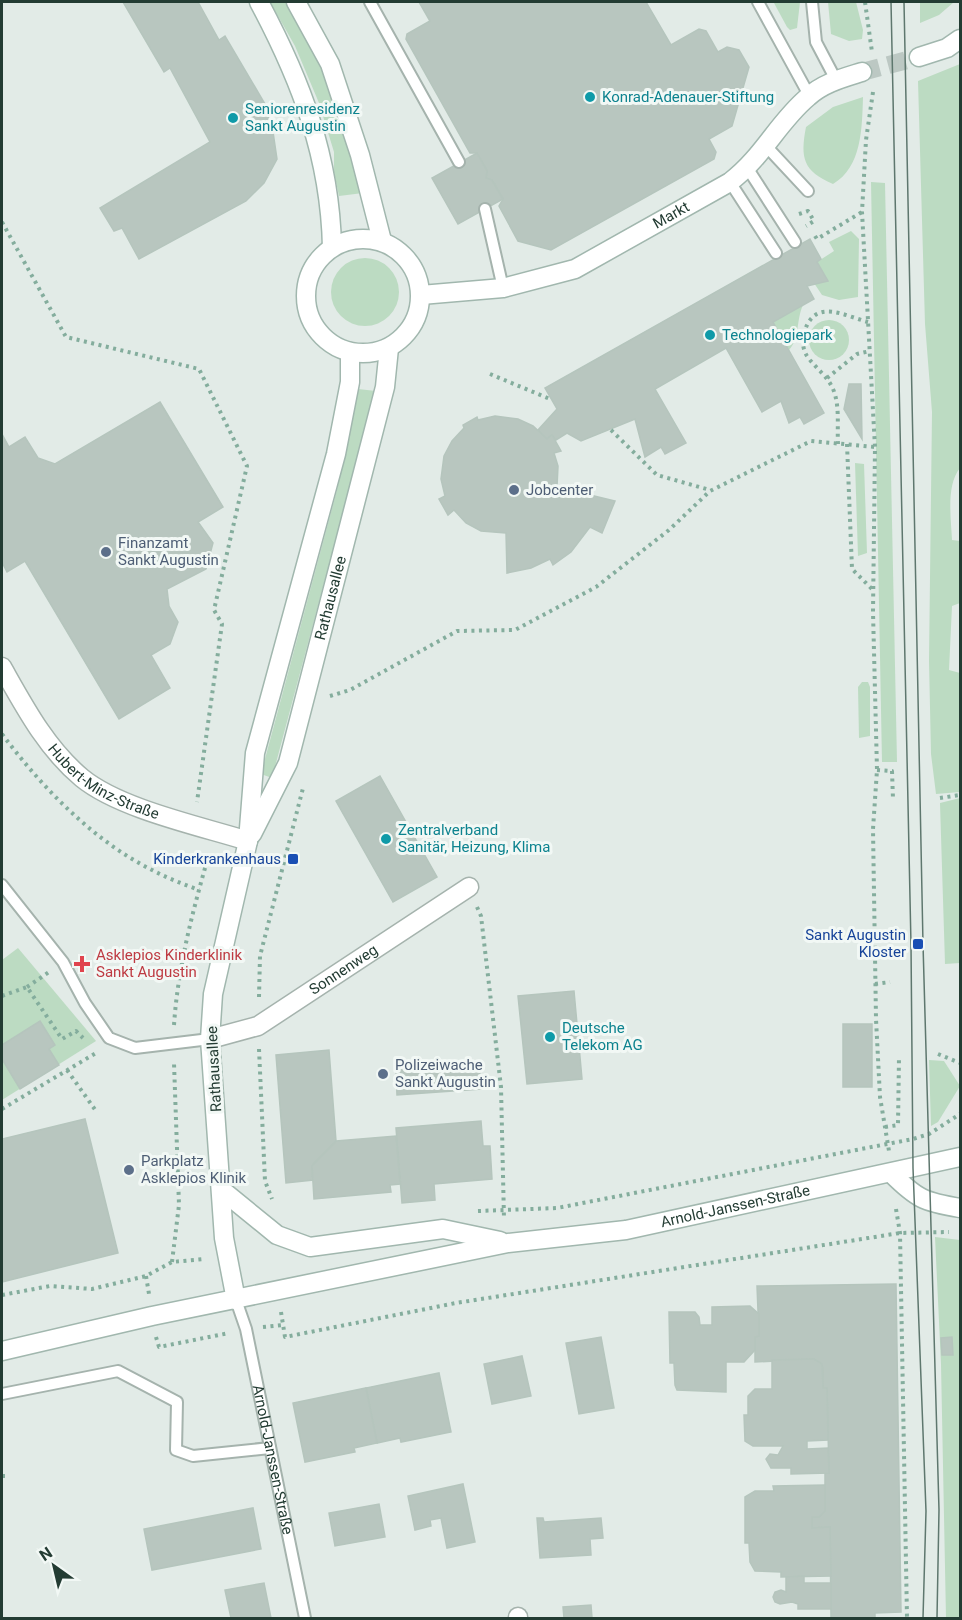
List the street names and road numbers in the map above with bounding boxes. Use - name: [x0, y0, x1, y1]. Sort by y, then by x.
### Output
- street label: Markt: [650, 198, 693, 232]
- street label: Rathausallee: [311, 554, 350, 642]
- street label: Hubert-Minz-Straße: [44, 740, 162, 823]
- street label: Sonnenweg: [306, 941, 381, 999]
- street label: Rathausallee: [203, 1025, 225, 1112]
- street label: Arnold-Janssen-Straße: [659, 1181, 812, 1231]
- street label: Arnold-Janssen-Straße: [249, 1383, 297, 1536]

